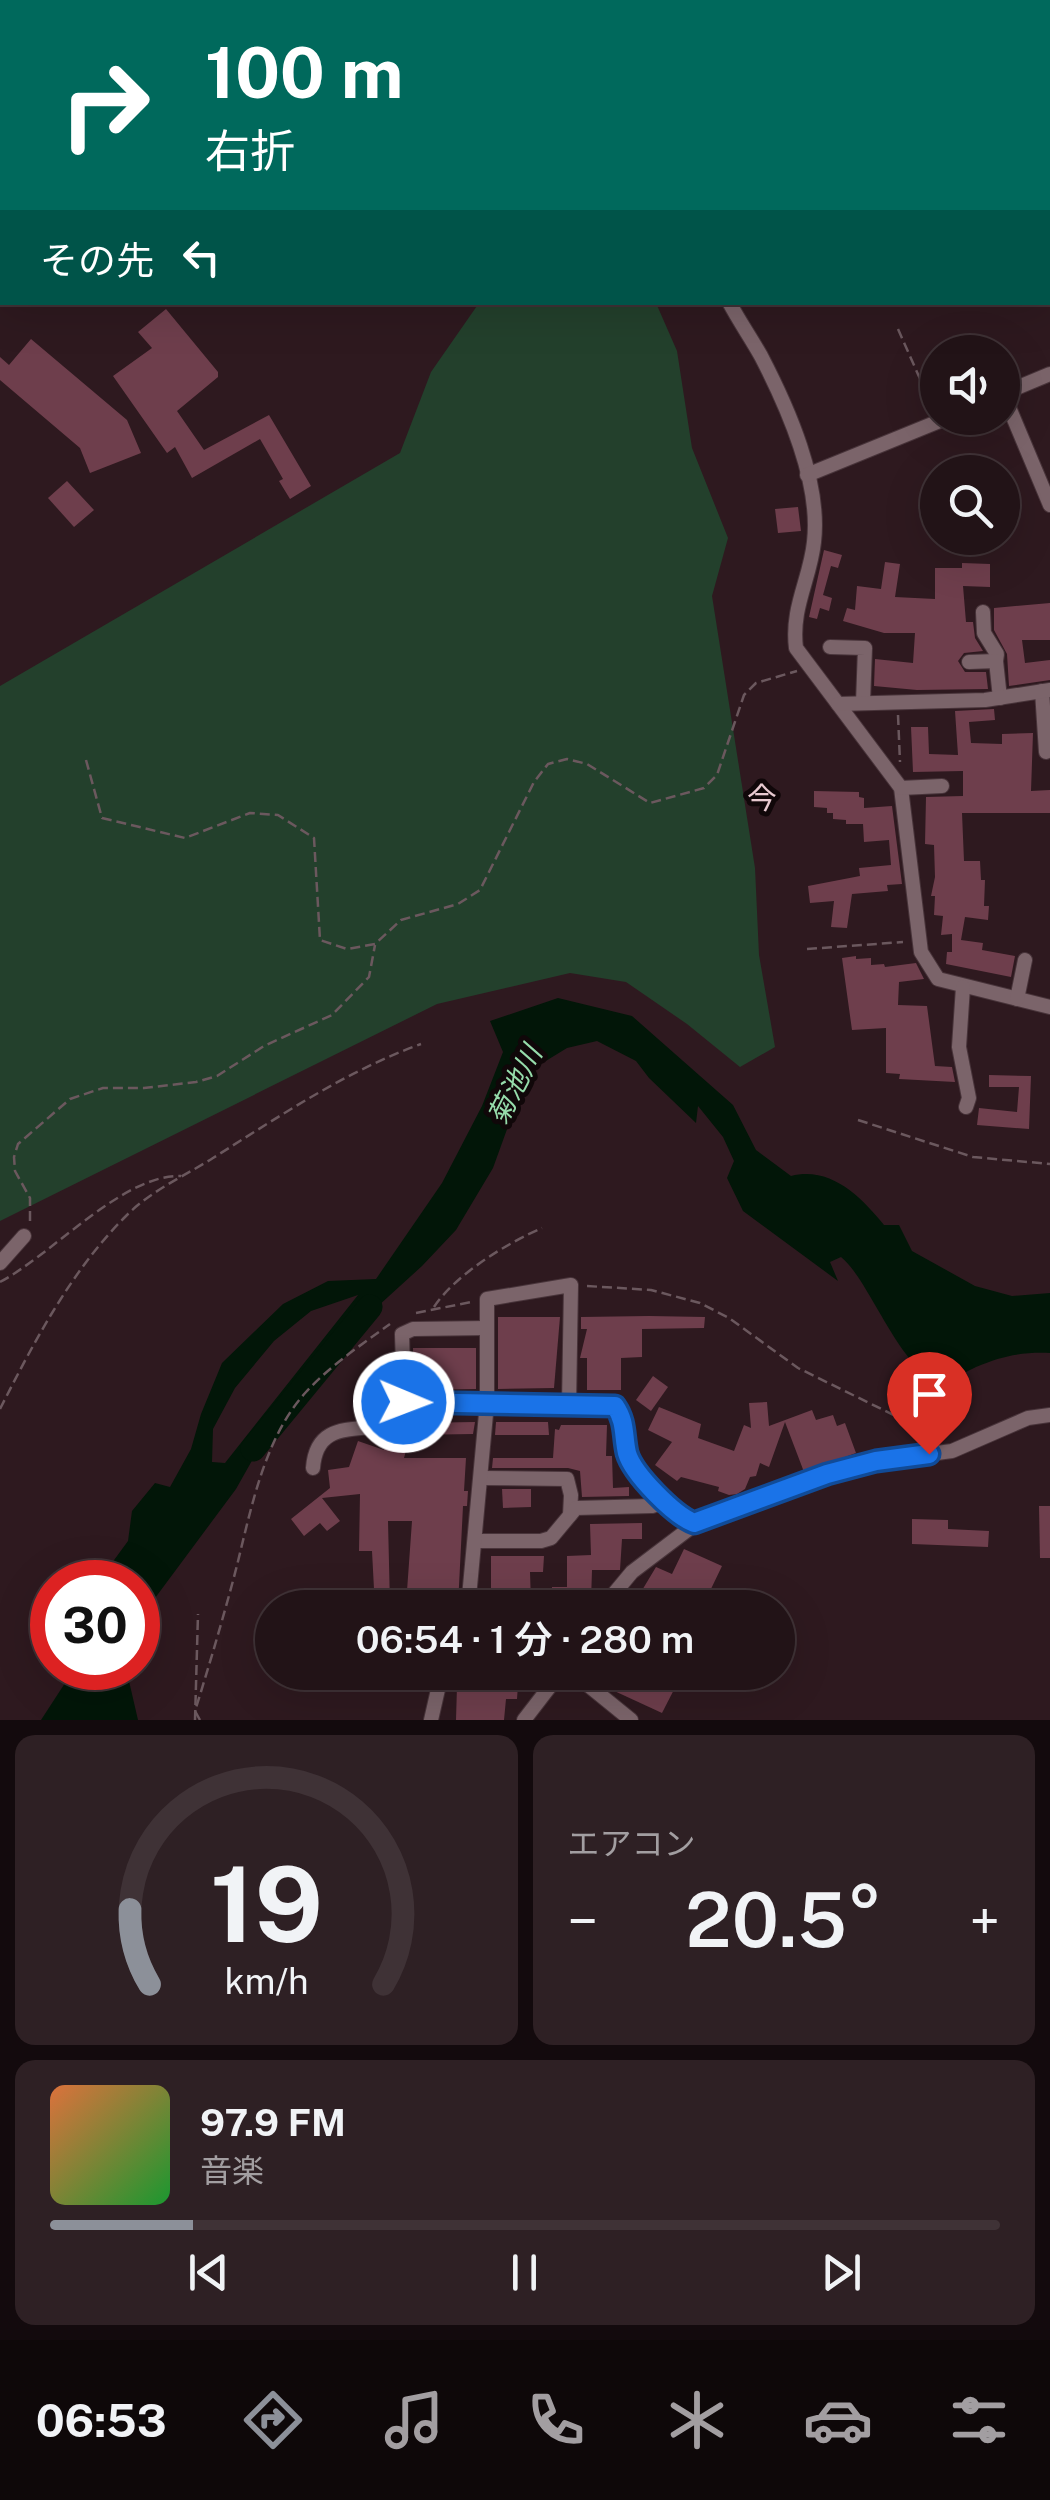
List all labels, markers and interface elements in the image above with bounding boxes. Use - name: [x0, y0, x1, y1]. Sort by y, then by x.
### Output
- text: 100 m: [205, 31, 403, 114]
- icon: right: [40, 40, 170, 170]
- text: 右折: [205, 124, 295, 177]
- icon: left: [174, 230, 229, 285]
- text: その先: [40, 238, 154, 283]
- map controls: [920, 335, 1020, 555]
- button: sound: [920, 335, 1020, 435]
- button: search: [920, 455, 1020, 555]
- district label: 今: [747, 780, 777, 816]
- water label: 菊池川: [480, 1037, 549, 1130]
- position arrow: [352, 1350, 456, 1454]
- pin: [887, 1352, 972, 1455]
- icon: arrive: [902, 1367, 957, 1422]
- speed limit sign: 30: [30, 1560, 160, 1690]
- text: 06:54 · 1 分 · 280 m: [356, 1617, 694, 1662]
- text: エアコン: [568, 1825, 696, 1862]
- text: 19: [210, 1843, 323, 1965]
- text: 20.5°: [685, 1876, 882, 1964]
- text: −: [568, 1889, 598, 1953]
- text: +: [970, 1889, 1000, 1953]
- text: km/h: [224, 1960, 308, 2002]
- text: 97.9 FM: [200, 2100, 346, 2145]
- text: 音楽: [200, 2152, 264, 2189]
- icon: previous: [181, 2245, 236, 2300]
- icon: pause: [497, 2245, 552, 2300]
- icon: next: [814, 2245, 869, 2300]
- icon: directions: [238, 2385, 308, 2455]
- icon: music: [379, 2385, 449, 2455]
- icon: phone: [521, 2385, 591, 2455]
- icon: climate: [662, 2385, 732, 2455]
- icon: car: [803, 2385, 873, 2455]
- icon: filters: [944, 2385, 1014, 2455]
- text: 06:53: [36, 2394, 167, 2447]

